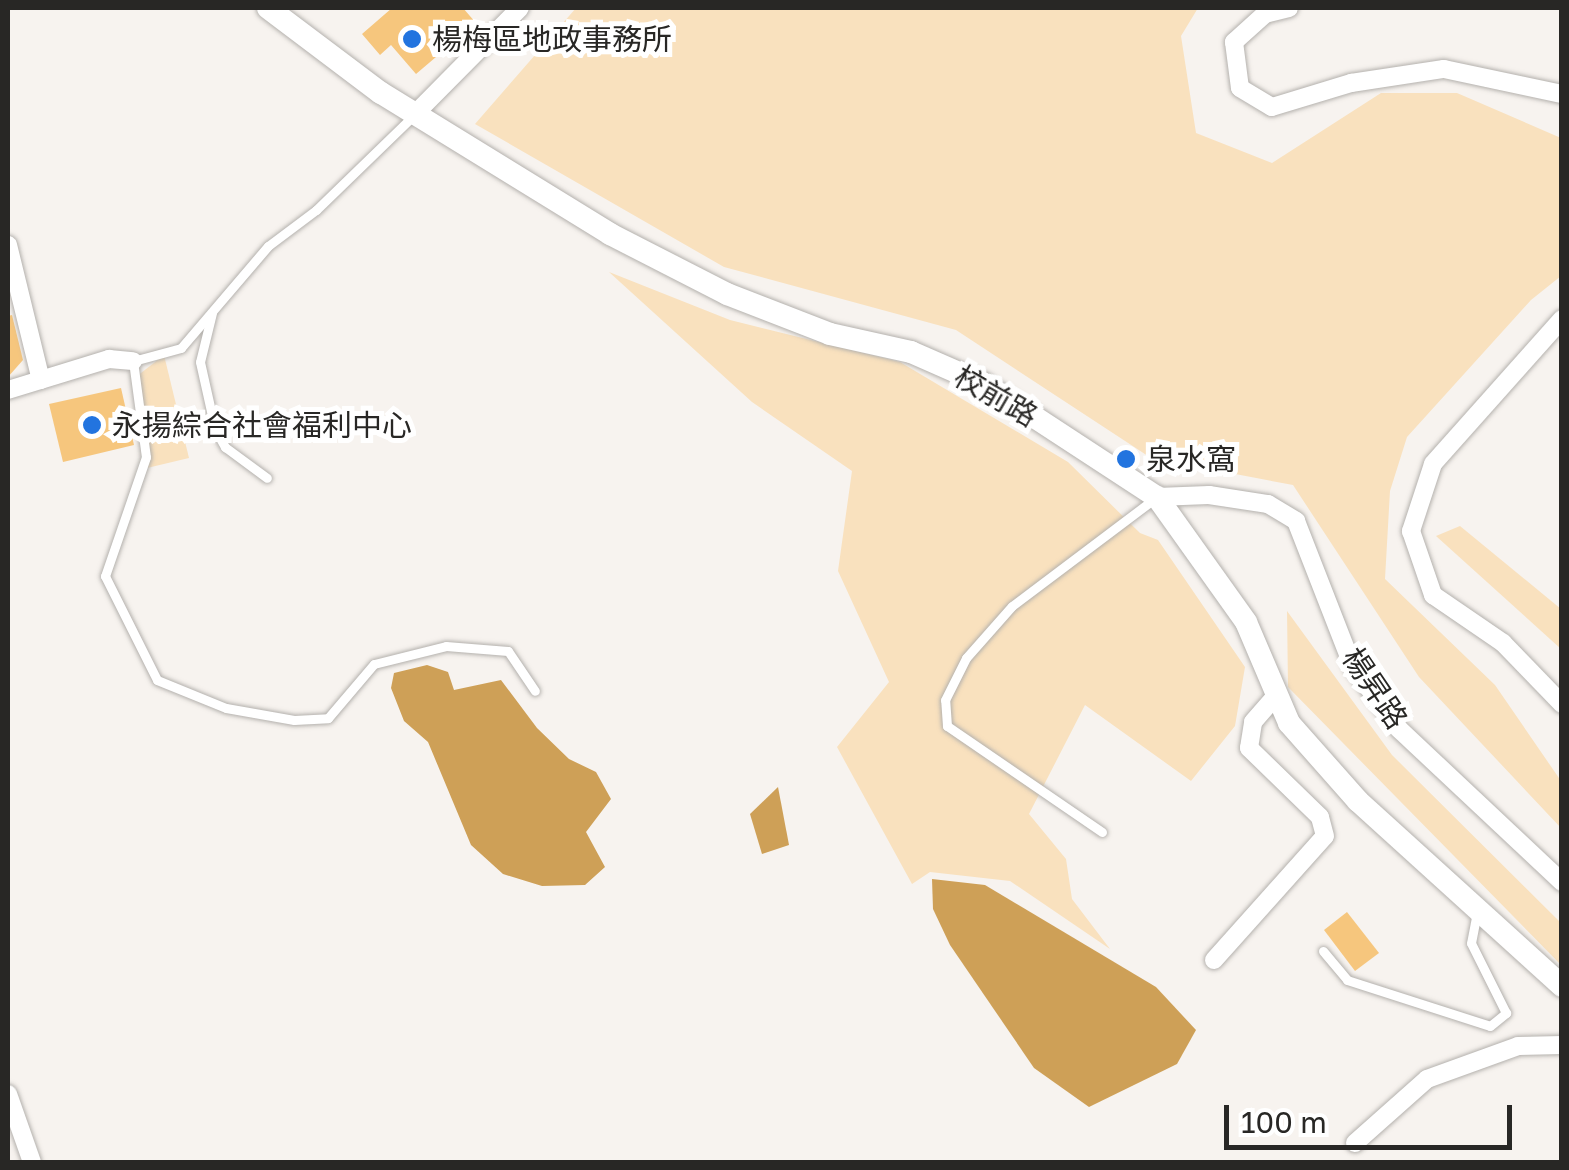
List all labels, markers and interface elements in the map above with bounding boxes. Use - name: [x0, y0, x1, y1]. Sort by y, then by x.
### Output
- place label: 楊梅區地政事務所: [432, 21, 672, 57]
- marker: 楊梅區地政事務所: [401, 28, 423, 50]
- street label: 校前路: [948, 358, 1044, 434]
- place label: 永揚綜合社會福利中心: [112, 407, 412, 443]
- marker: 永揚綜合社會福利中心: [81, 414, 103, 436]
- place label: 泉水窩: [1146, 441, 1236, 477]
- marker: 泉水窩: [1115, 448, 1137, 470]
- street label: 楊昇路: [1335, 641, 1415, 735]
- scale bar: [1229, 1085, 1516, 1147]
- text: 100 m: [1241, 1104, 1327, 1140]

